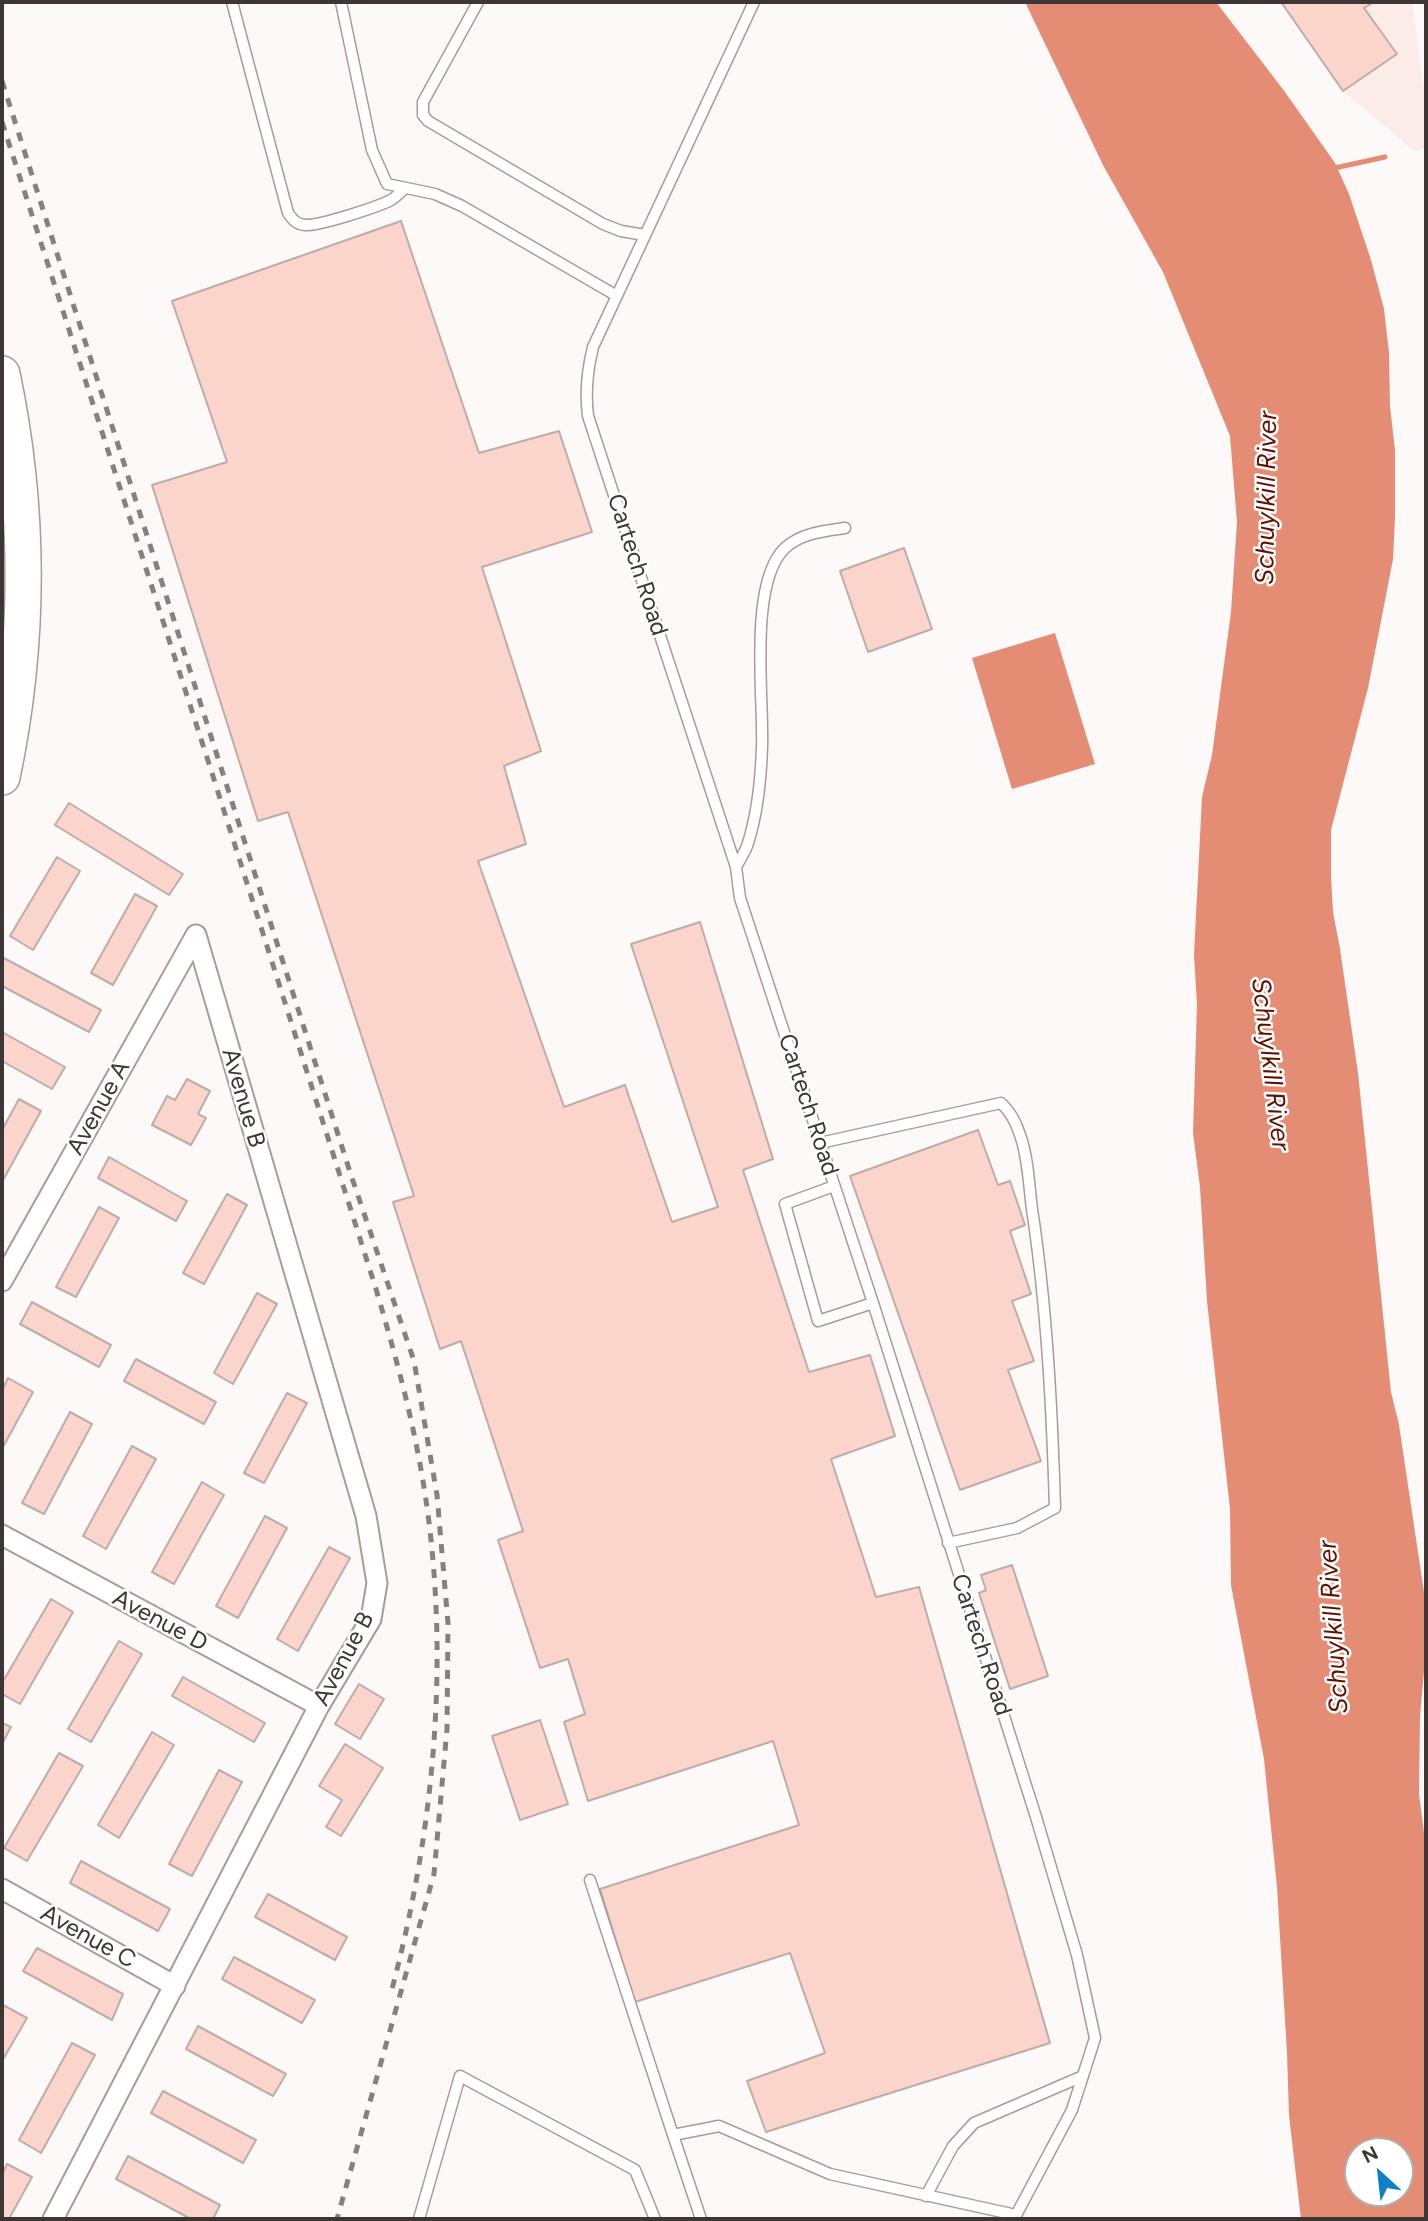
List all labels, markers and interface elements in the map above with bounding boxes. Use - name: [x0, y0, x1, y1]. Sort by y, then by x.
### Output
- water label: Schuylkill River: [1250, 411, 1284, 585]
- street label: Cartech Road: [601, 490, 673, 640]
- water label: Schuylkill River: [1244, 976, 1296, 1152]
- street label: Cartech Road: [772, 1030, 844, 1180]
- street label: Avenue B: [215, 1045, 271, 1151]
- street label: Avenue A: [61, 1056, 137, 1160]
- water label: Schuylkill River: [1312, 1539, 1356, 1715]
- street label: Cartech Road: [945, 1570, 1017, 1720]
- street label: Avenue D: [108, 1584, 212, 1658]
- street label: Avenue B: [307, 1607, 381, 1711]
- street label: Avenue C: [35, 1899, 141, 1975]
- north arrow: [1344, 2137, 1414, 2207]
- text: N: [1358, 2141, 1382, 2168]

